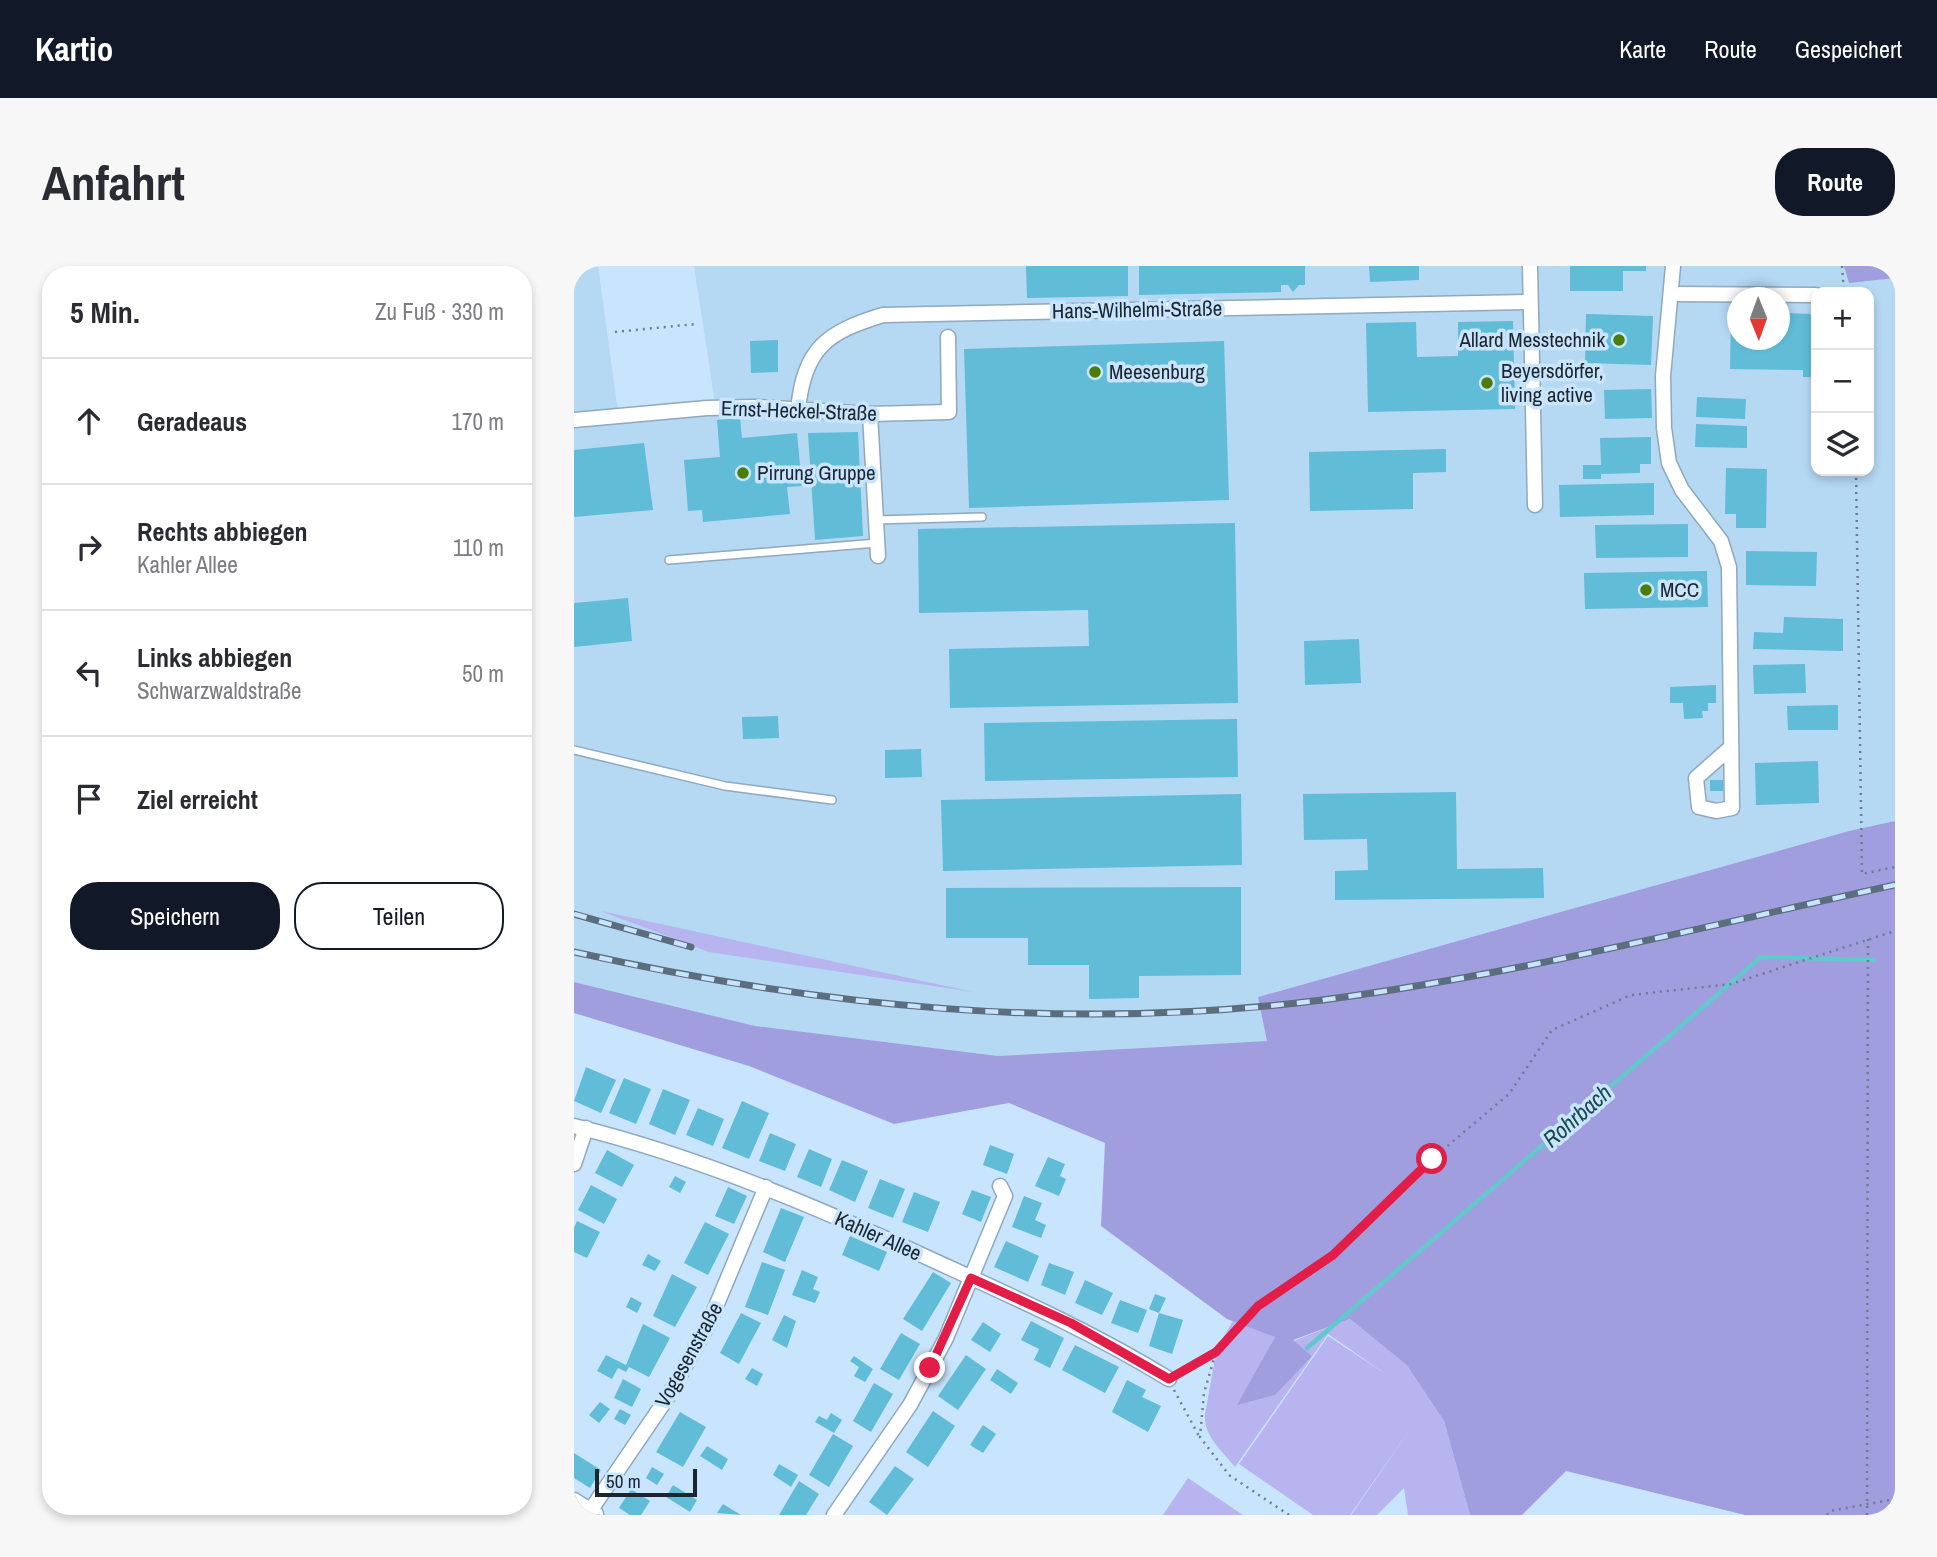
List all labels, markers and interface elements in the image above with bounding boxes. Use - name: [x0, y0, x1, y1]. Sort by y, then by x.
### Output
- text: Kartio: [35, 27, 113, 71]
- text: Karte: [1619, 33, 1666, 65]
- text: Route: [1704, 33, 1757, 65]
- text: Gespeichert: [1795, 33, 1902, 65]
- button: Route: [1775, 148, 1895, 216]
- text: Anfahrt: [42, 149, 185, 215]
- north arrow: [1727, 287, 1790, 350]
- map controls: [1811, 287, 1874, 476]
- button: +: [1811, 287, 1874, 350]
- text: 5 Min.: [70, 292, 140, 332]
- street label: Hans-Wilhelmi-Straße: [1052, 294, 1222, 325]
- text: Zu Fuß · 330 m: [375, 296, 504, 327]
- place label: Allard Messtechnik: [1459, 325, 1605, 354]
- marker: Allard Messtechnik: [1611, 332, 1627, 348]
- button: −: [1811, 350, 1874, 413]
- place label: Beyersdörfer, living active: [1501, 356, 1603, 409]
- place label: Meesenburg: [1109, 357, 1205, 386]
- marker: Meesenburg: [1087, 364, 1103, 380]
- marker: Beyersdörfer, living active: [1479, 375, 1495, 391]
- street label: Ernst-Heckel-Straße: [721, 393, 877, 428]
- icon: ahead: [70, 402, 108, 440]
- text: Geradeaus: [137, 404, 247, 439]
- text: 170 m: [452, 406, 504, 437]
- button: layers: [1811, 413, 1874, 476]
- place label: Pirrung Gruppe: [757, 458, 876, 487]
- marker: Pirrung Gruppe: [735, 465, 751, 481]
- text: Rechts abbiegen: [137, 514, 308, 549]
- icon: right: [70, 528, 108, 566]
- text: 110 m: [453, 532, 504, 563]
- text: Kahler Allee: [137, 549, 238, 580]
- place label: MCC: [1660, 575, 1699, 604]
- marker: MCC: [1638, 582, 1654, 598]
- text: Links abbiegen: [137, 640, 292, 675]
- icon: left: [70, 654, 108, 692]
- text: 50 m: [462, 658, 504, 689]
- text: Schwarzwaldstraße: [137, 675, 302, 706]
- icon: arrive: [70, 780, 108, 818]
- text: Ziel erreicht: [137, 782, 258, 817]
- button: Speichern: [70, 882, 280, 950]
- button: Teilen: [294, 882, 504, 950]
- water label: Rohrbach: [1536, 1077, 1618, 1154]
- route start: [1416, 1143, 1447, 1174]
- street label: Kahler Allee: [830, 1204, 926, 1267]
- street label: Vogesenstraße: [648, 1297, 729, 1412]
- route end: [914, 1352, 945, 1383]
- scale bar: [595, 1466, 696, 1498]
- text: 50 m: [606, 1468, 641, 1494]

